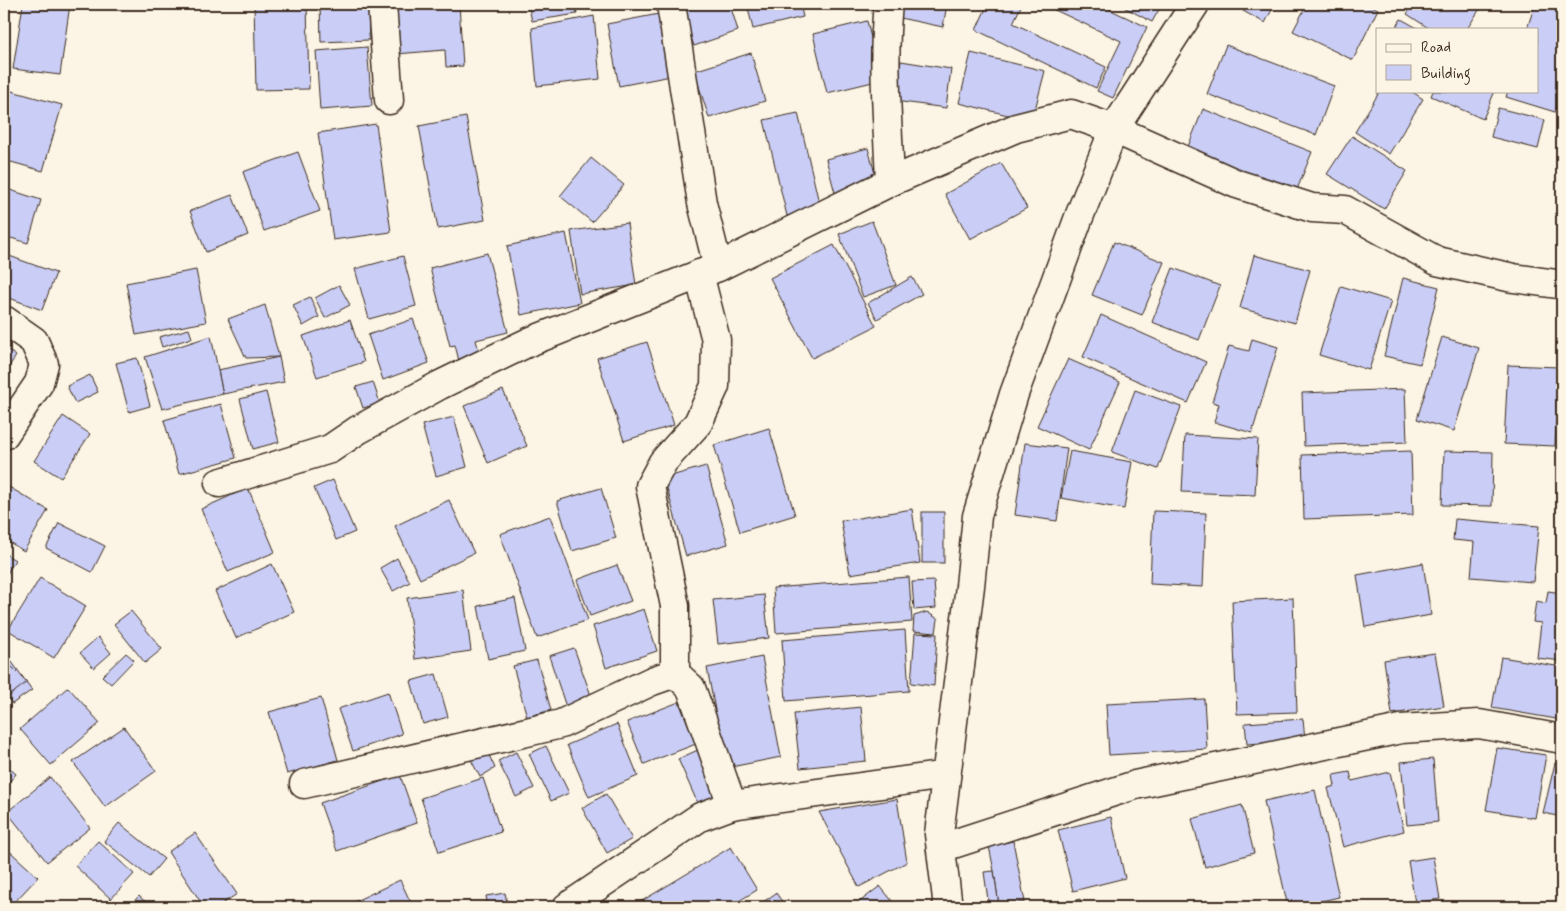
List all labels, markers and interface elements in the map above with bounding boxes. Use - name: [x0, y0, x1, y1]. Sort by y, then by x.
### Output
- legend: [1376, 28, 1538, 92]
- text: Road: [1421, 38, 1451, 58]
- text: Building: [1421, 64, 1471, 85]

